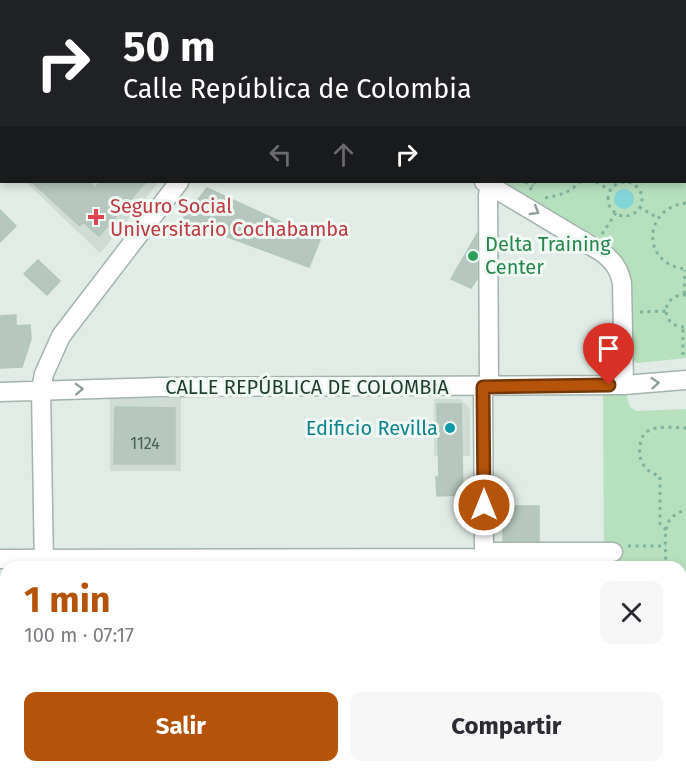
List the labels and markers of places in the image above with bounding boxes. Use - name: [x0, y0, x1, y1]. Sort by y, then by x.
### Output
- place label: Seguro Social Universitario Cochabamba: [110, 194, 349, 241]
- marker: Seguro Social Universitario Cochabamba: [87, 208, 105, 226]
- place label: Delta Training Center: [485, 232, 611, 279]
- marker: Delta Training Center: [466, 249, 480, 263]
- pin: [583, 323, 634, 385]
- place label: Edificio Revilla: [306, 416, 438, 440]
- marker: Edificio Revilla: [443, 421, 457, 435]

